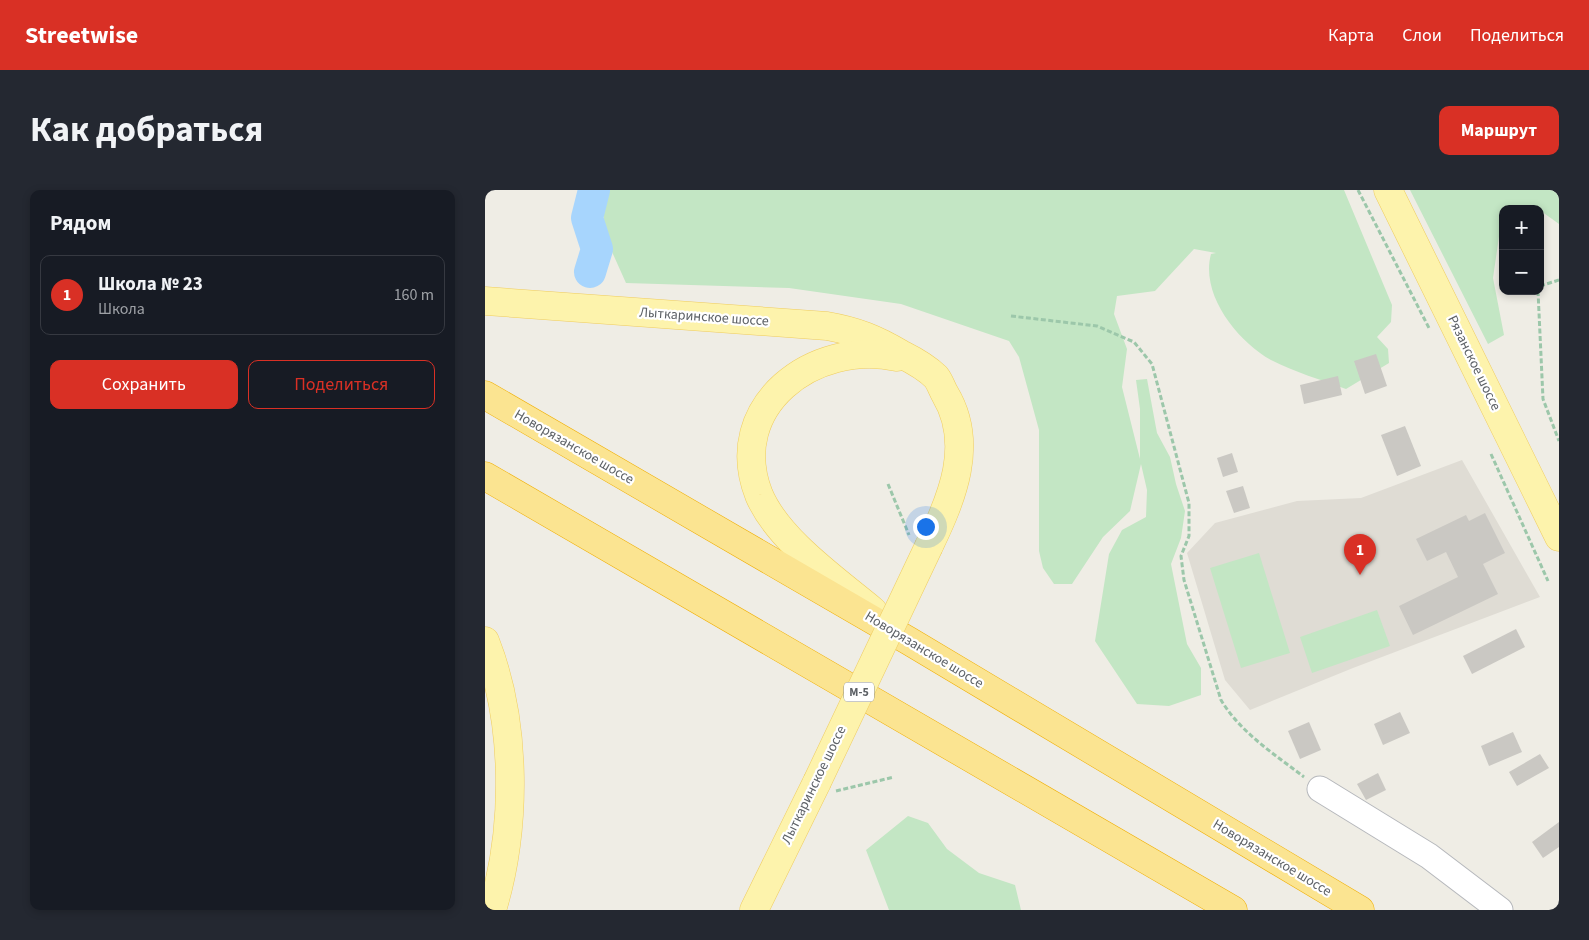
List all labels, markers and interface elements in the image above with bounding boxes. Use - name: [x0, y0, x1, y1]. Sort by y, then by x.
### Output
- text: Streetwise: [25, 18, 138, 53]
- text: Карта: [1328, 23, 1374, 48]
- text: Слои: [1402, 23, 1442, 48]
- text: Поделиться: [1470, 23, 1564, 48]
- text: Как добраться: [30, 105, 263, 155]
- button: Маршрут: [1439, 106, 1559, 155]
- map controls: [1499, 205, 1544, 295]
- button: +: [1499, 205, 1544, 250]
- text: Рядом: [50, 208, 111, 238]
- button: −: [1499, 250, 1544, 295]
- text: Школа № 23: [98, 271, 203, 298]
- text: 1: [63, 284, 71, 306]
- text: 160 m: [394, 284, 434, 306]
- text: Школа: [98, 298, 145, 320]
- street label: Лыткаринское шоссе: [639, 303, 769, 332]
- street label: Рязанское шоссе: [1442, 312, 1506, 414]
- button: Сохранить: [50, 360, 238, 409]
- button: Поделиться: [248, 360, 435, 409]
- street label: Новорязанское шоссе: [510, 405, 638, 490]
- your location: [913, 514, 939, 540]
- pin: 1: [1344, 534, 1376, 575]
- street label: Новорязанское шоссе: [861, 607, 987, 693]
- road number: М-5: [844, 682, 874, 702]
- street label: Лыткаринское шоссе: [777, 722, 851, 848]
- street label: Новорязанское шоссе: [1209, 815, 1335, 901]

